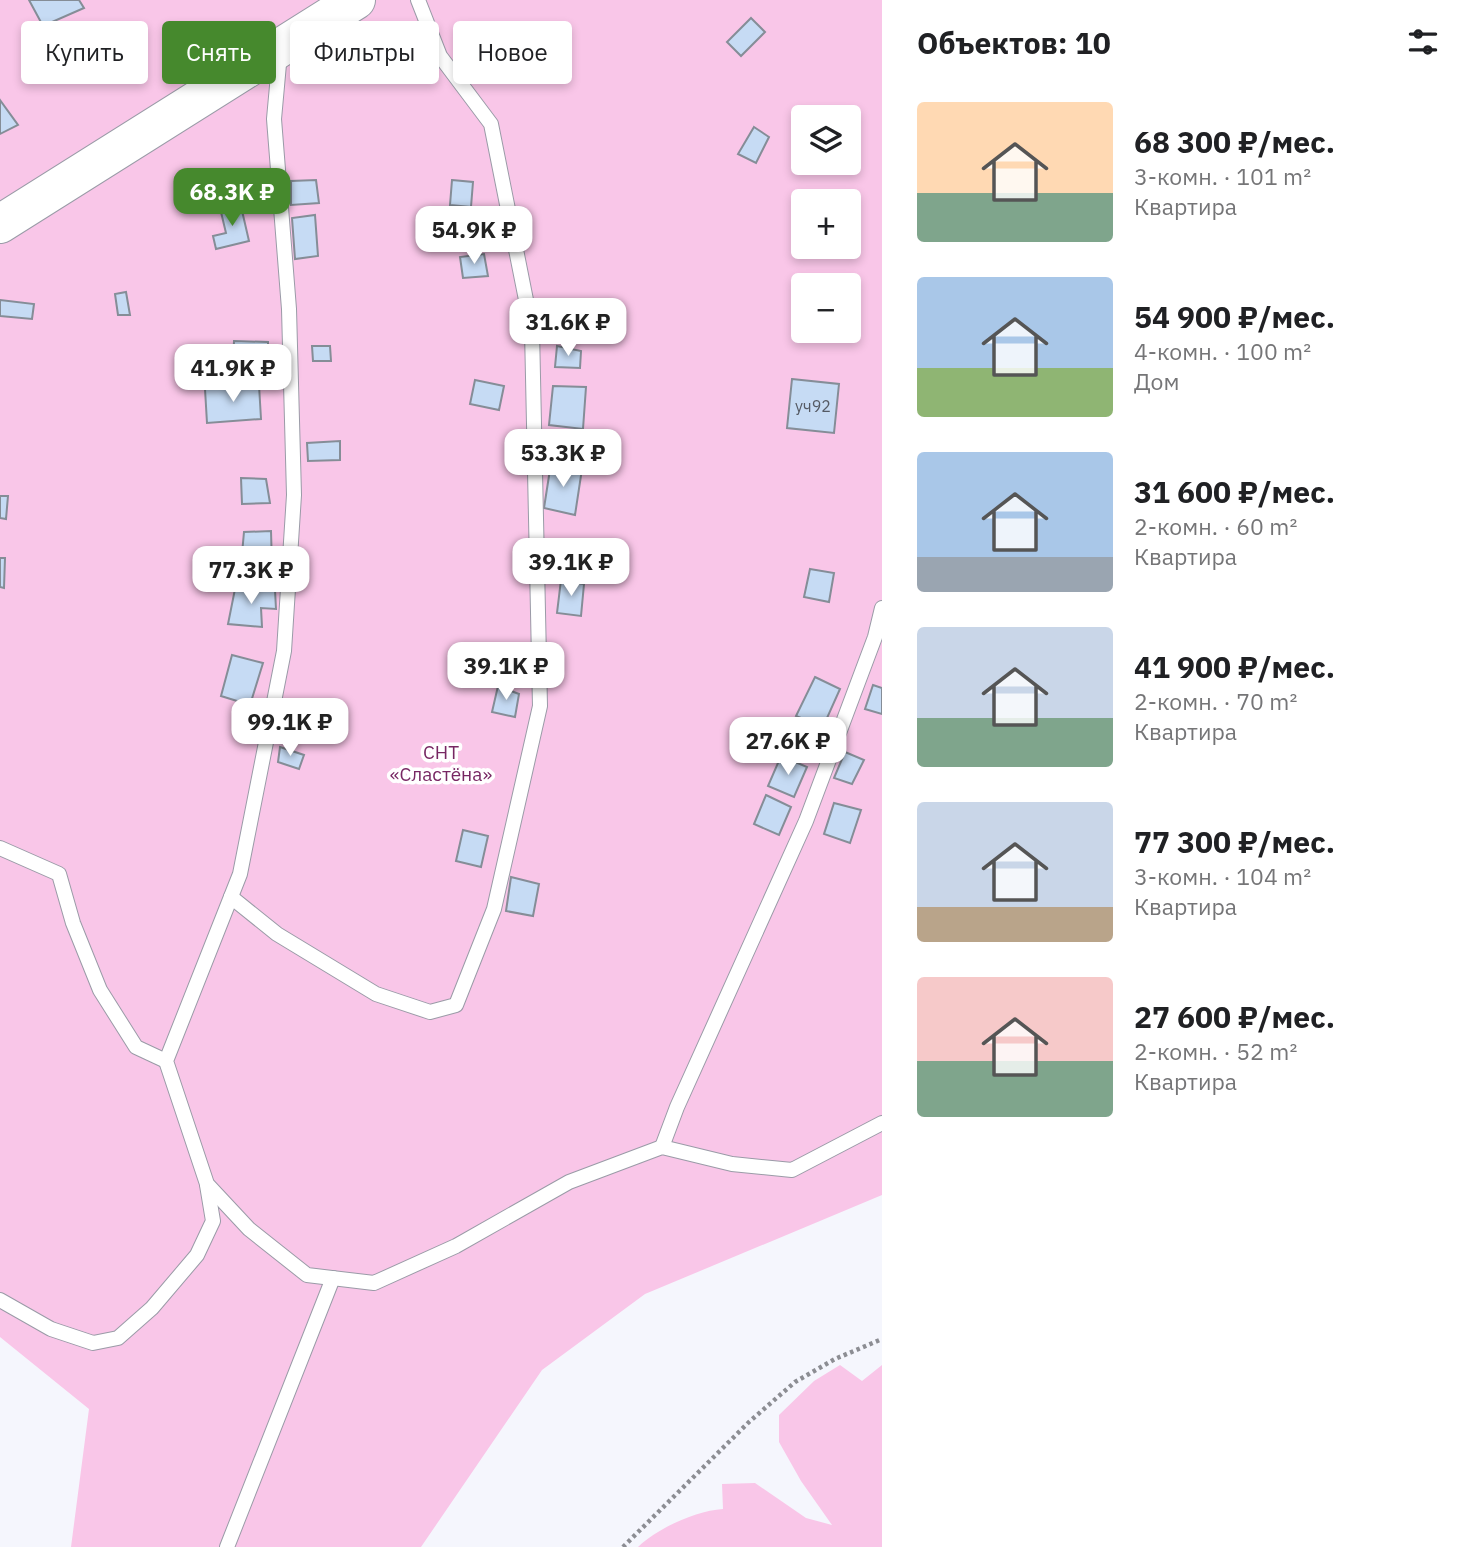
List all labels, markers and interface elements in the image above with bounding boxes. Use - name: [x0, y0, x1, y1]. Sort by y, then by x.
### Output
- chip: Купить: [21, 21, 148, 84]
- chip: Снять: [162, 21, 276, 84]
- chip: Фильтры: [290, 21, 439, 84]
- chip: Новое: [453, 21, 572, 84]
- text: Объектов: 10: [917, 23, 1111, 62]
- icon: filters: [1404, 23, 1442, 61]
- map controls: [791, 105, 861, 343]
- button: layers: [791, 105, 861, 175]
- text: 68 300 ₽/мес.: [1134, 122, 1335, 161]
- icon: home: [973, 130, 1057, 214]
- text: 3-комн. · 101 m²: [1134, 161, 1311, 191]
- pin: 68.3K ₽: [167, 168, 297, 228]
- text: 68.3K ₽: [189, 176, 275, 206]
- button: +: [791, 189, 861, 259]
- text: Квартира: [1134, 191, 1237, 221]
- pin: 54.9K ₽: [409, 206, 539, 266]
- text: 54.9K ₽: [431, 214, 517, 244]
- button: −: [791, 273, 861, 343]
- text: 54 900 ₽/мес.: [1134, 297, 1335, 336]
- pin: 31.6K ₽: [503, 298, 633, 358]
- icon: home: [973, 305, 1057, 389]
- text: 31.6K ₽: [525, 306, 611, 336]
- text: 4-комн. · 100 m²: [1134, 336, 1311, 366]
- pin: 41.9K ₽: [168, 344, 298, 404]
- text: 41.9K ₽: [190, 352, 276, 382]
- text: Дом: [1134, 366, 1179, 396]
- house number: уч92: [795, 396, 831, 416]
- pin: 53.3K ₽: [498, 430, 628, 489]
- text: 53.3K ₽: [520, 437, 606, 467]
- text: 31 600 ₽/мес.: [1134, 472, 1335, 511]
- icon: home: [973, 480, 1057, 564]
- text: 2-комн. · 60 m²: [1134, 511, 1297, 541]
- pin: 39.1K ₽: [506, 538, 636, 598]
- text: Квартира: [1134, 541, 1237, 571]
- pin: 77.3K ₽: [186, 546, 316, 606]
- text: 39.1K ₽: [528, 546, 614, 576]
- text: 77.3K ₽: [208, 554, 294, 584]
- pin: 39.1K ₽: [441, 642, 571, 702]
- text: 41 900 ₽/мес.: [1134, 647, 1335, 686]
- text: 39.1K ₽: [463, 650, 549, 680]
- icon: home: [973, 655, 1057, 739]
- text: 2-комн. · 70 m²: [1134, 686, 1297, 716]
- pin: 99.1K ₽: [225, 698, 355, 758]
- text: 99.1K ₽: [247, 706, 333, 736]
- text: Квартира: [1134, 716, 1237, 746]
- pin: 27.6K ₽: [723, 718, 853, 777]
- text: 27.6K ₽: [745, 725, 831, 755]
- park label: СНТ «Сластёна»: [390, 740, 492, 786]
- text: 77 300 ₽/мес.: [1134, 822, 1335, 861]
- icon: home: [973, 830, 1057, 914]
- text: 3-комн. · 104 m²: [1134, 861, 1311, 891]
- text: Квартира: [1134, 891, 1237, 921]
- text: 27 600 ₽/мес.: [1134, 997, 1335, 1036]
- icon: home: [973, 1005, 1057, 1089]
- text: 2-комн. · 52 m²: [1134, 1036, 1297, 1066]
- text: Квартира: [1134, 1066, 1237, 1096]

